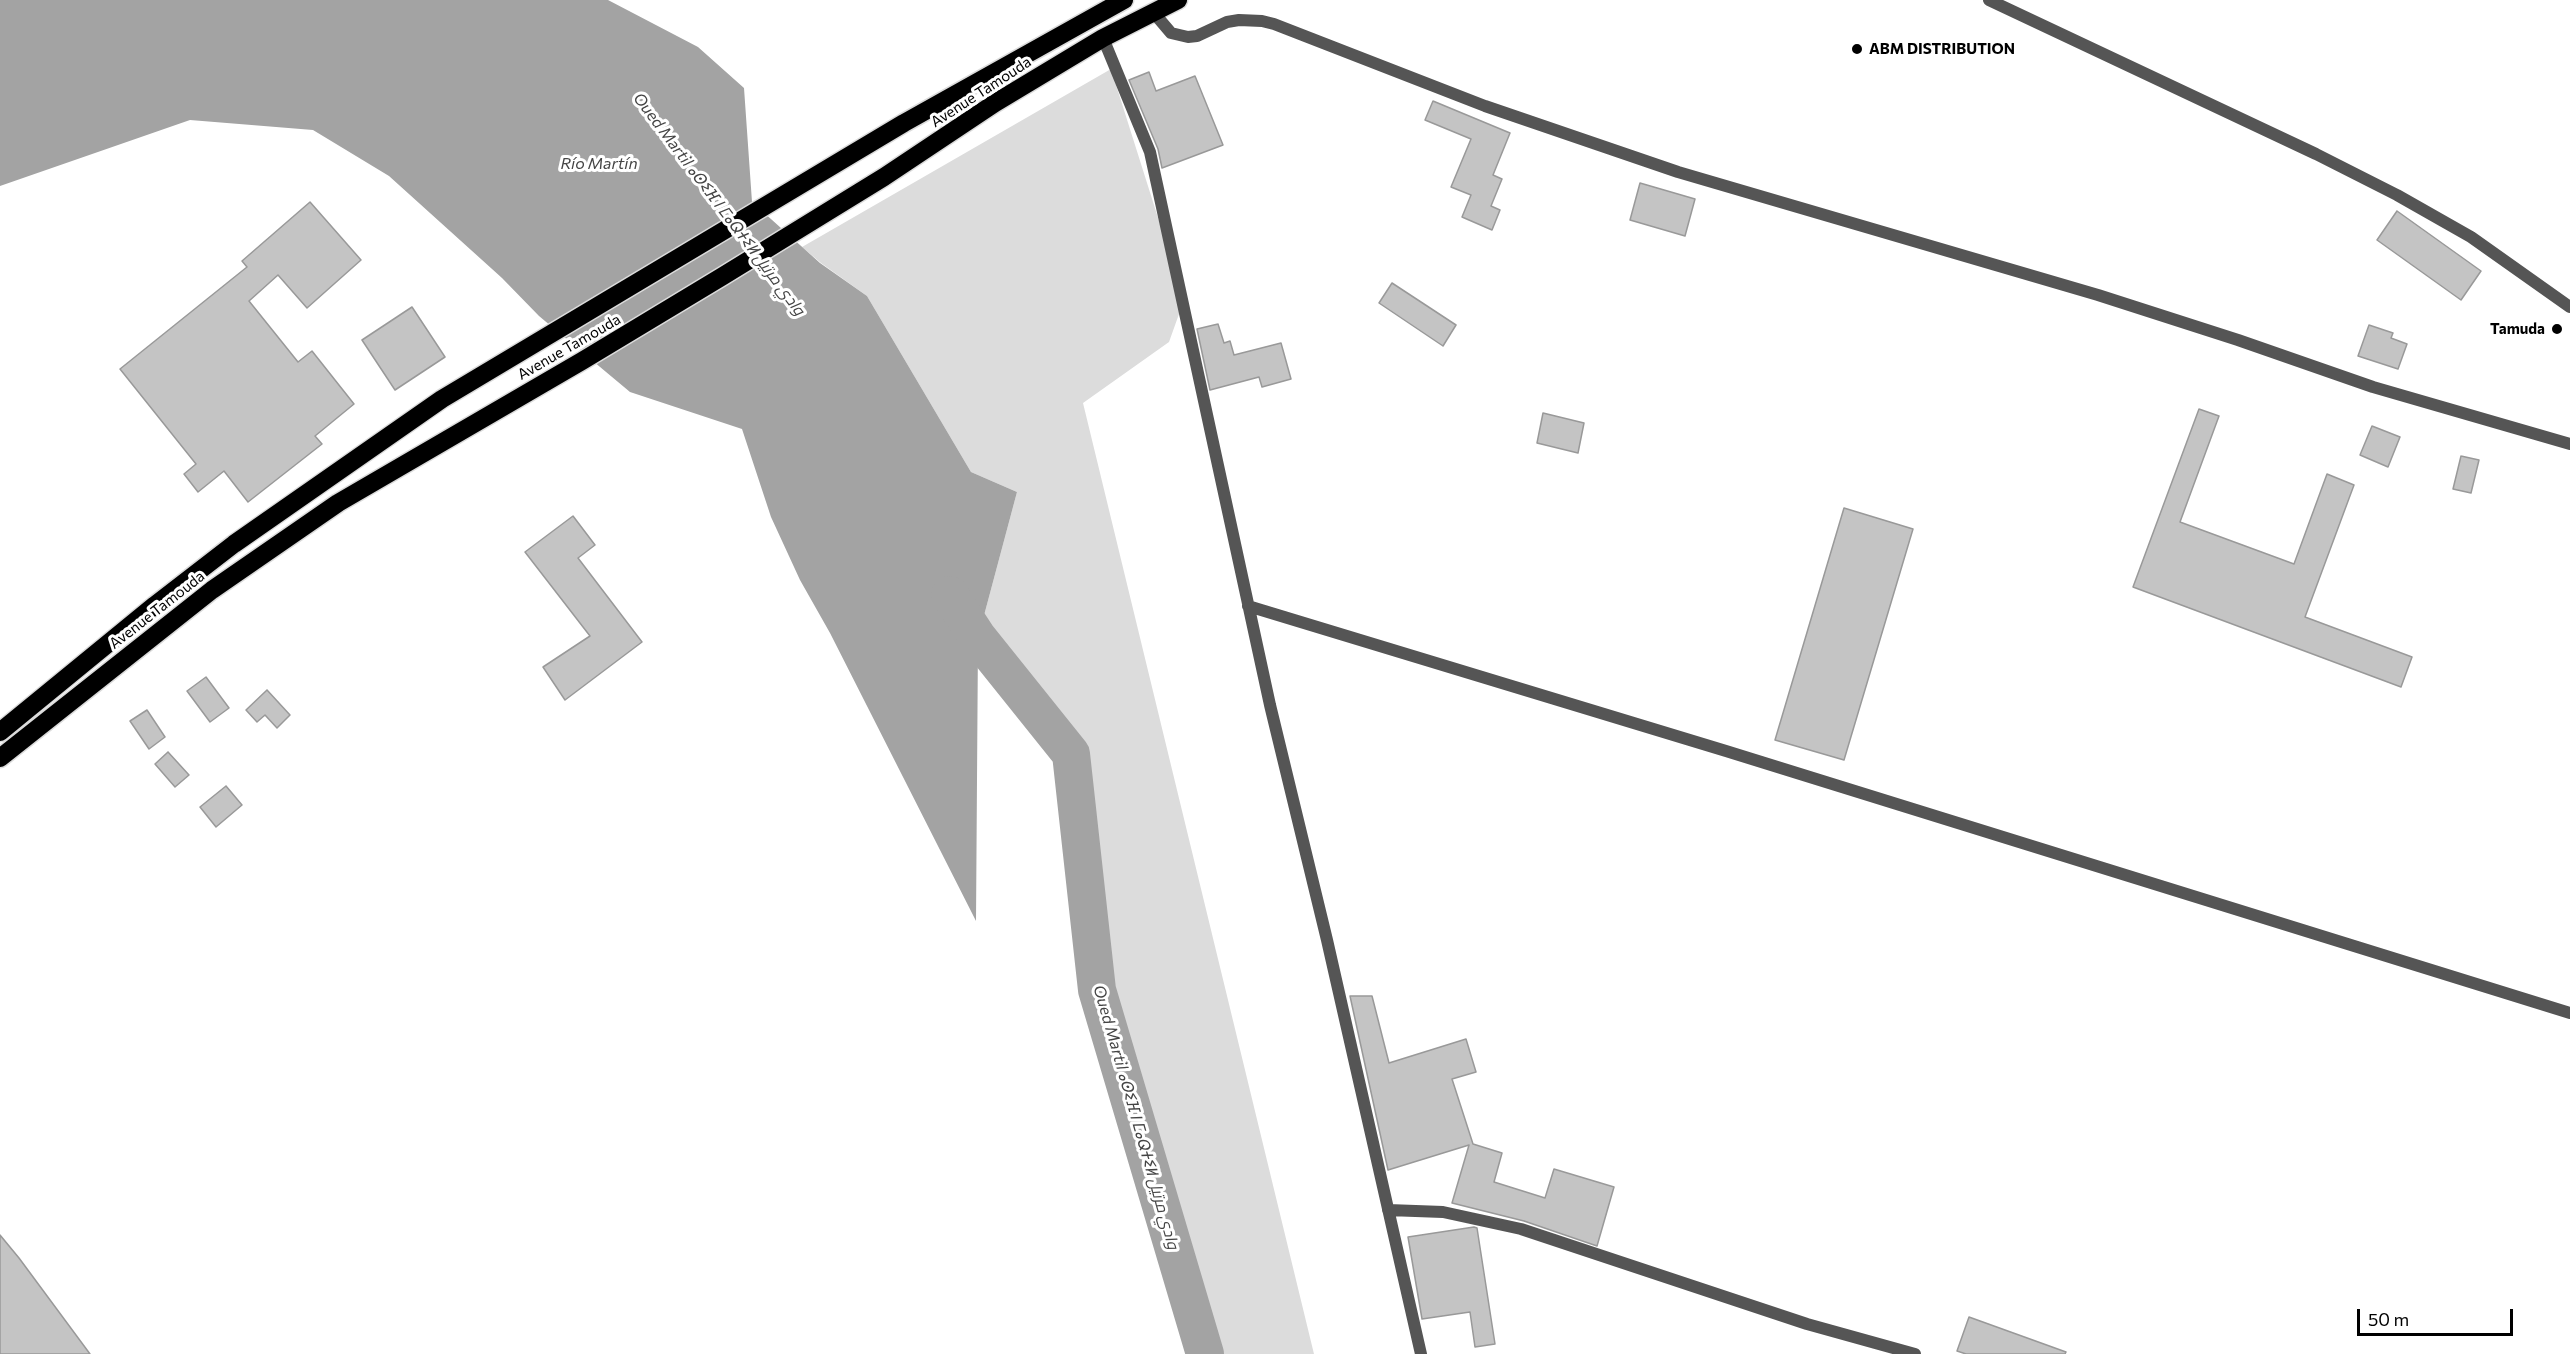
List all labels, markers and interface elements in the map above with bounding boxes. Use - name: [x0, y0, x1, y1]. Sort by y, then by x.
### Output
- place label: ABM DISTRIBUTION: [1869, 40, 2015, 58]
- marker: ABM DISTRIBUTION: [1850, 42, 1864, 56]
- street label: Avenue Tamouda: [927, 53, 1035, 131]
- water label: Oued Martil ⴰⵙⵉⴼ ⵏ ⵎⴰⵕⵜⵉⵍ وادي مرتيل: [629, 89, 809, 319]
- water label: Río Martín: [560, 154, 638, 174]
- street label: Avenue Tamouda: [514, 310, 624, 384]
- place label: Tamuda: [2490, 320, 2545, 338]
- marker: Tamuda: [2550, 322, 2564, 336]
- street label: Avenue Tamouda: [106, 567, 208, 653]
- water label: Oued Martil ⴰⵙⵉⴼ ⵏ ⵎⴰⵕⵜⵉⵍ وادي مرتيل: [1089, 983, 1183, 1251]
- scale bar: [2360, 1297, 2516, 1335]
- text: 50 m: [2368, 1308, 2409, 1330]

